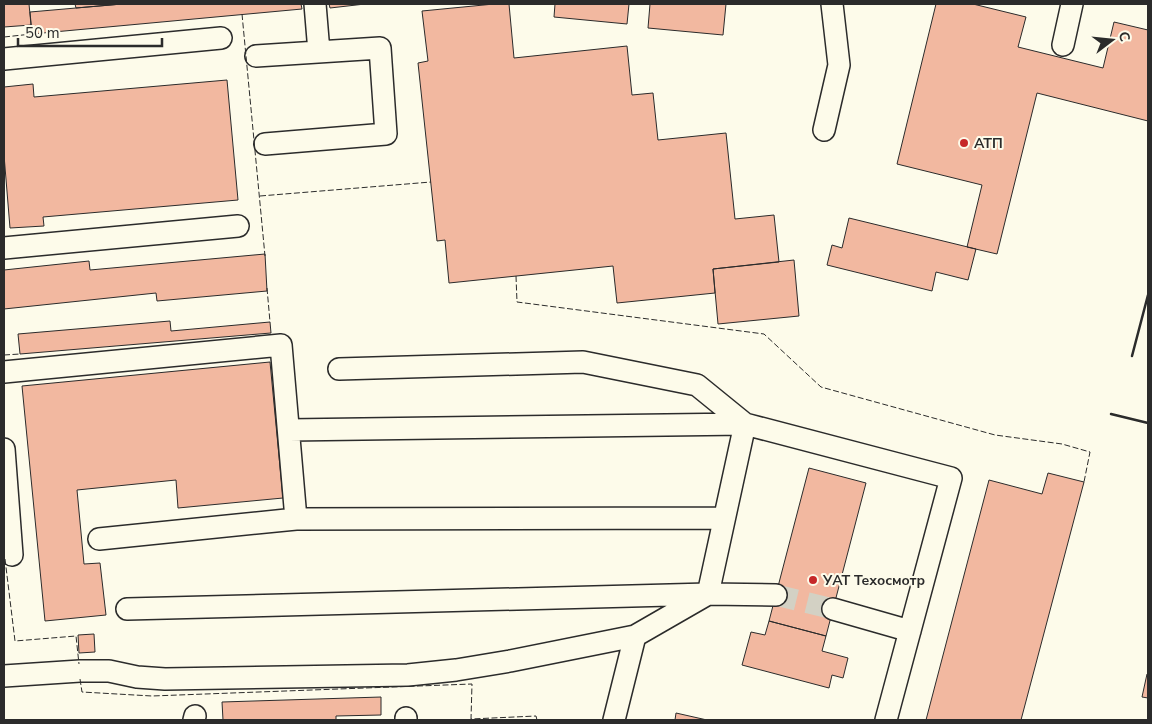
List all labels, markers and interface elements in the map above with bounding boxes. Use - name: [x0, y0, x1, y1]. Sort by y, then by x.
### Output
- scale bar: [18, 15, 161, 47]
- north arrow: [1087, 15, 1137, 65]
- text: 50 m: [25, 23, 60, 43]
- text: С: [1114, 29, 1135, 44]
- place label: АТП: [974, 134, 1003, 153]
- marker: АТП: [958, 137, 970, 149]
- place label: УАТ Техосмотр: [822, 571, 925, 590]
- marker: УАТ Техосмотр: [807, 574, 819, 586]

